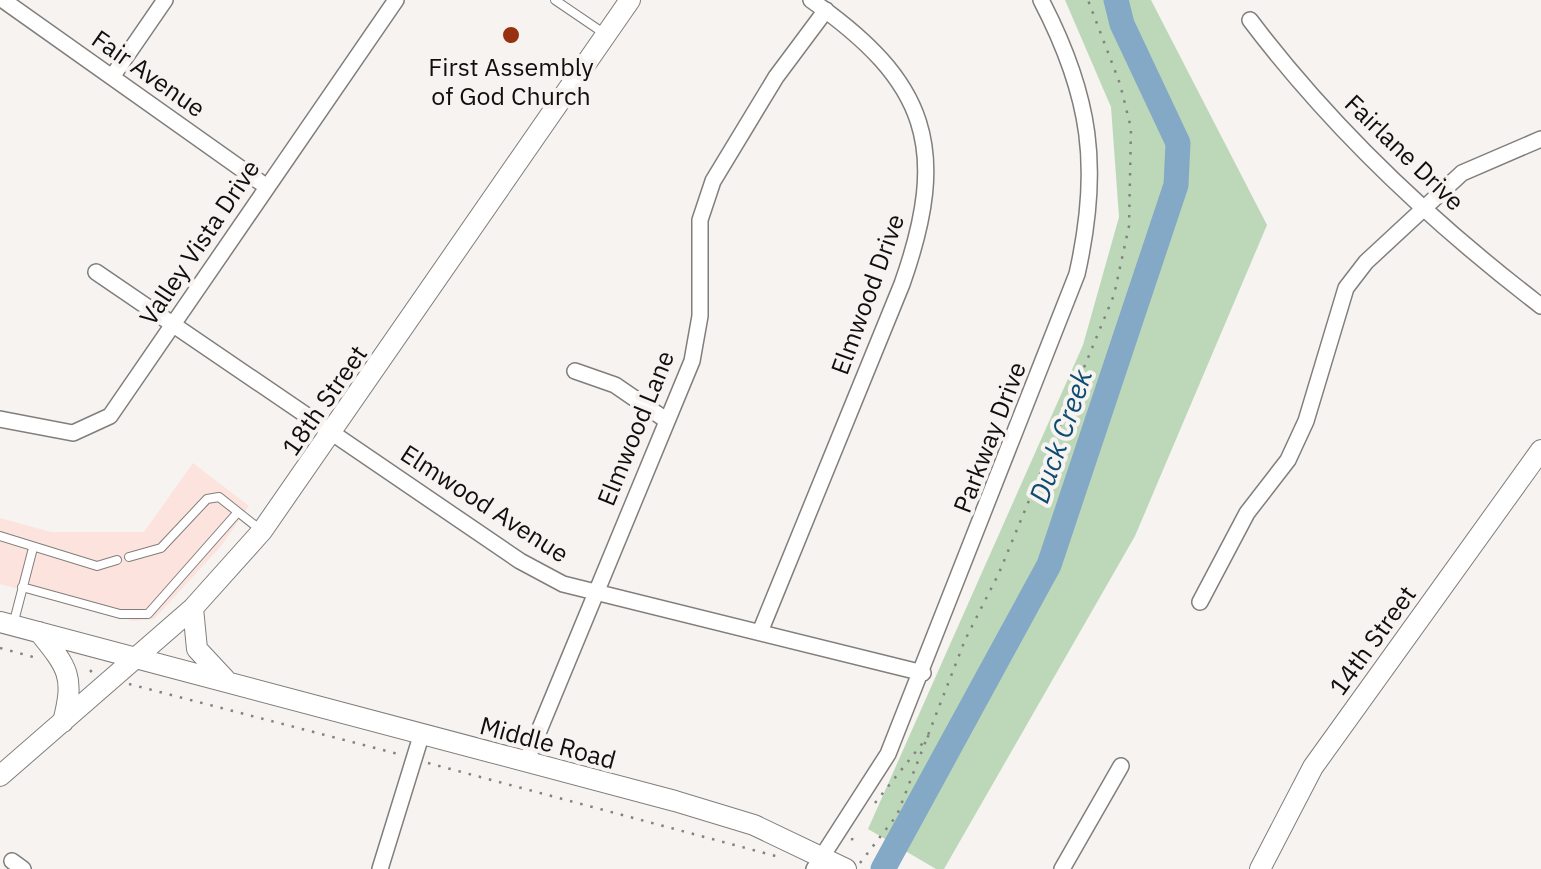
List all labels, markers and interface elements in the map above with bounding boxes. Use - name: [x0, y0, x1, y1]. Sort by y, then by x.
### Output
- street label: Fair Avenue: [86, 22, 212, 124]
- marker: First Assembly of God Church: [500, 24, 522, 46]
- place label: First Assembly of God Church: [428, 50, 594, 112]
- street label: Fairlane Drive: [1338, 87, 1472, 217]
- street label: Valley Vista Drive: [131, 153, 267, 331]
- street label: Elmwood Drive: [823, 209, 911, 379]
- street label: 18th Street: [274, 338, 374, 462]
- street label: Elmwood Lane: [589, 346, 681, 510]
- street label: Parkway Drive: [945, 357, 1033, 517]
- water label: Duck Creek: [1020, 364, 1100, 508]
- street label: Elmwood Avenue: [395, 436, 575, 570]
- street label: 14th Street: [1321, 579, 1423, 701]
- street label: Middle Road: [476, 708, 620, 776]

